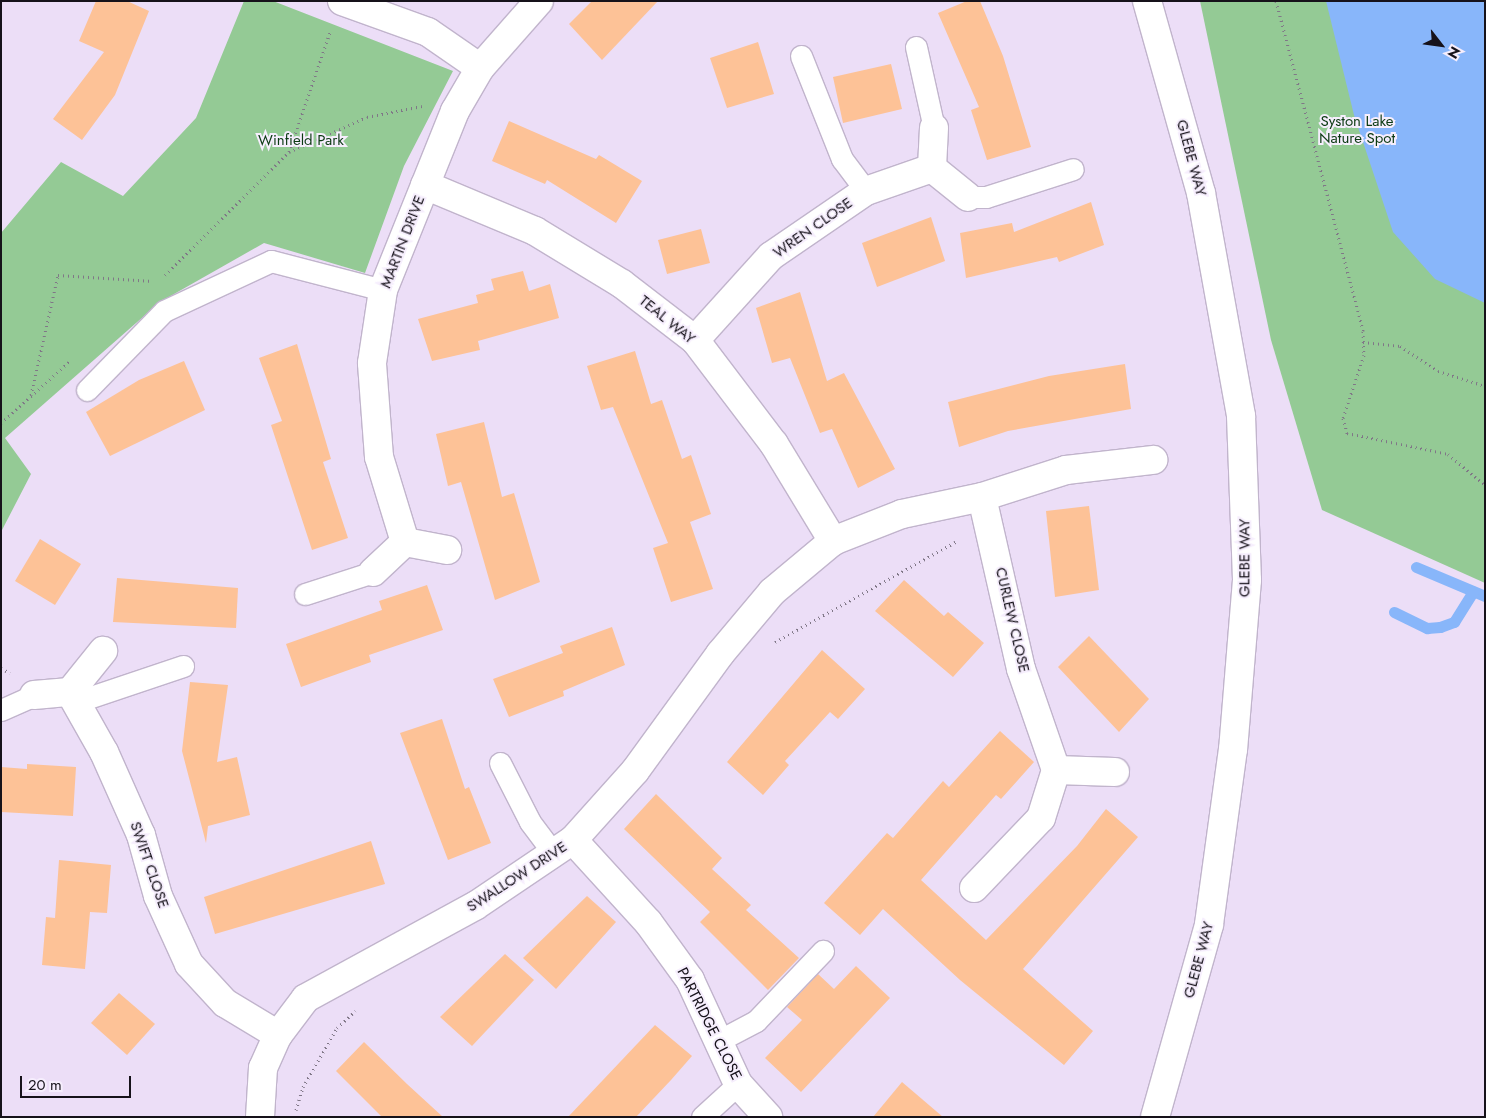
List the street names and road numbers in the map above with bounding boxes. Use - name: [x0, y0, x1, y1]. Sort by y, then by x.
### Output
- street label: GLEBE WAY: [1172, 118, 1210, 198]
- street label: MARTIN DRIVE: [377, 193, 429, 291]
- street label: WREN CLOSE: [770, 194, 856, 262]
- street label: TEAL WAY: [635, 292, 699, 348]
- street label: GLEBE WAY: [1236, 519, 1254, 597]
- street label: CURLEW CLOSE: [991, 566, 1033, 674]
- street label: SWIFT CLOSE: [126, 819, 172, 911]
- street label: SWALLOW DRIVE: [464, 838, 570, 916]
- street label: GLEBE WAY: [1180, 920, 1218, 1000]
- street label: PARTRIDGE CLOSE: [673, 965, 745, 1083]

